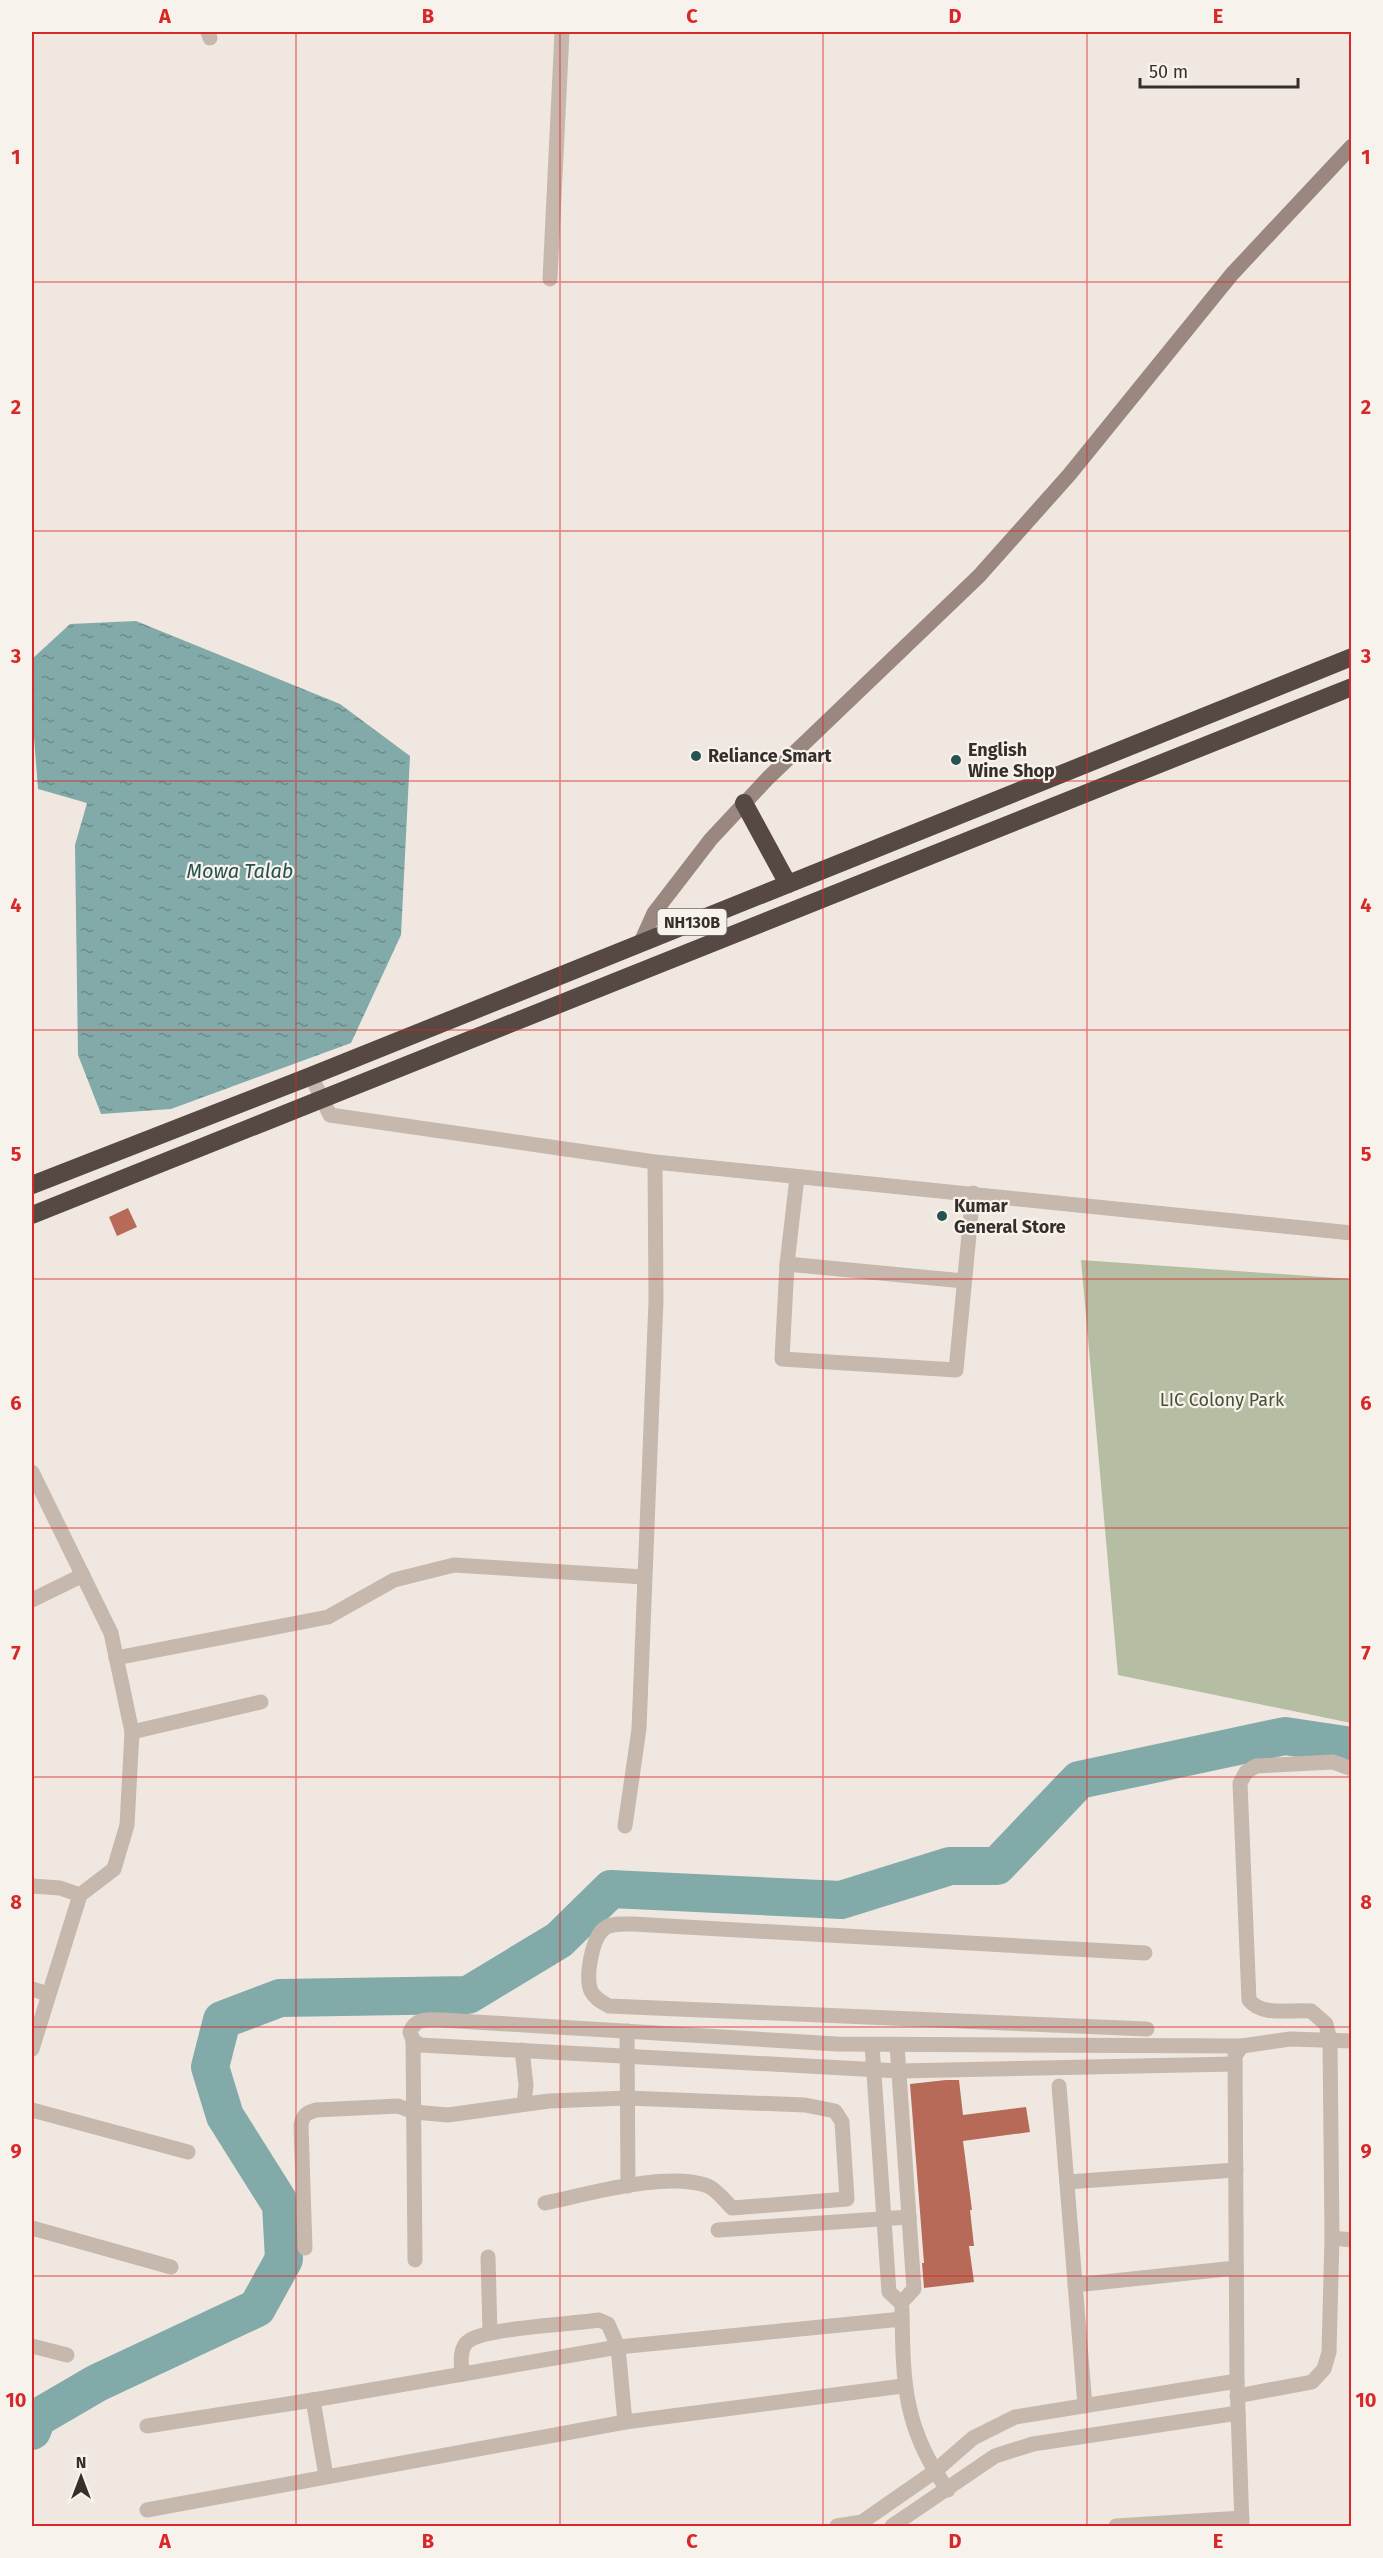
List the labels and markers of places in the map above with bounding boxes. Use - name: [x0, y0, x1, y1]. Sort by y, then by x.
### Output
- place label: English Wine Shop: [968, 739, 1055, 782]
- place label: Reliance Smart: [708, 745, 832, 767]
- marker: Reliance Smart: [689, 749, 703, 763]
- marker: English Wine Shop: [949, 753, 963, 767]
- place label: Kumar General Store: [954, 1195, 1066, 1238]
- marker: Kumar General Store: [935, 1209, 949, 1223]

